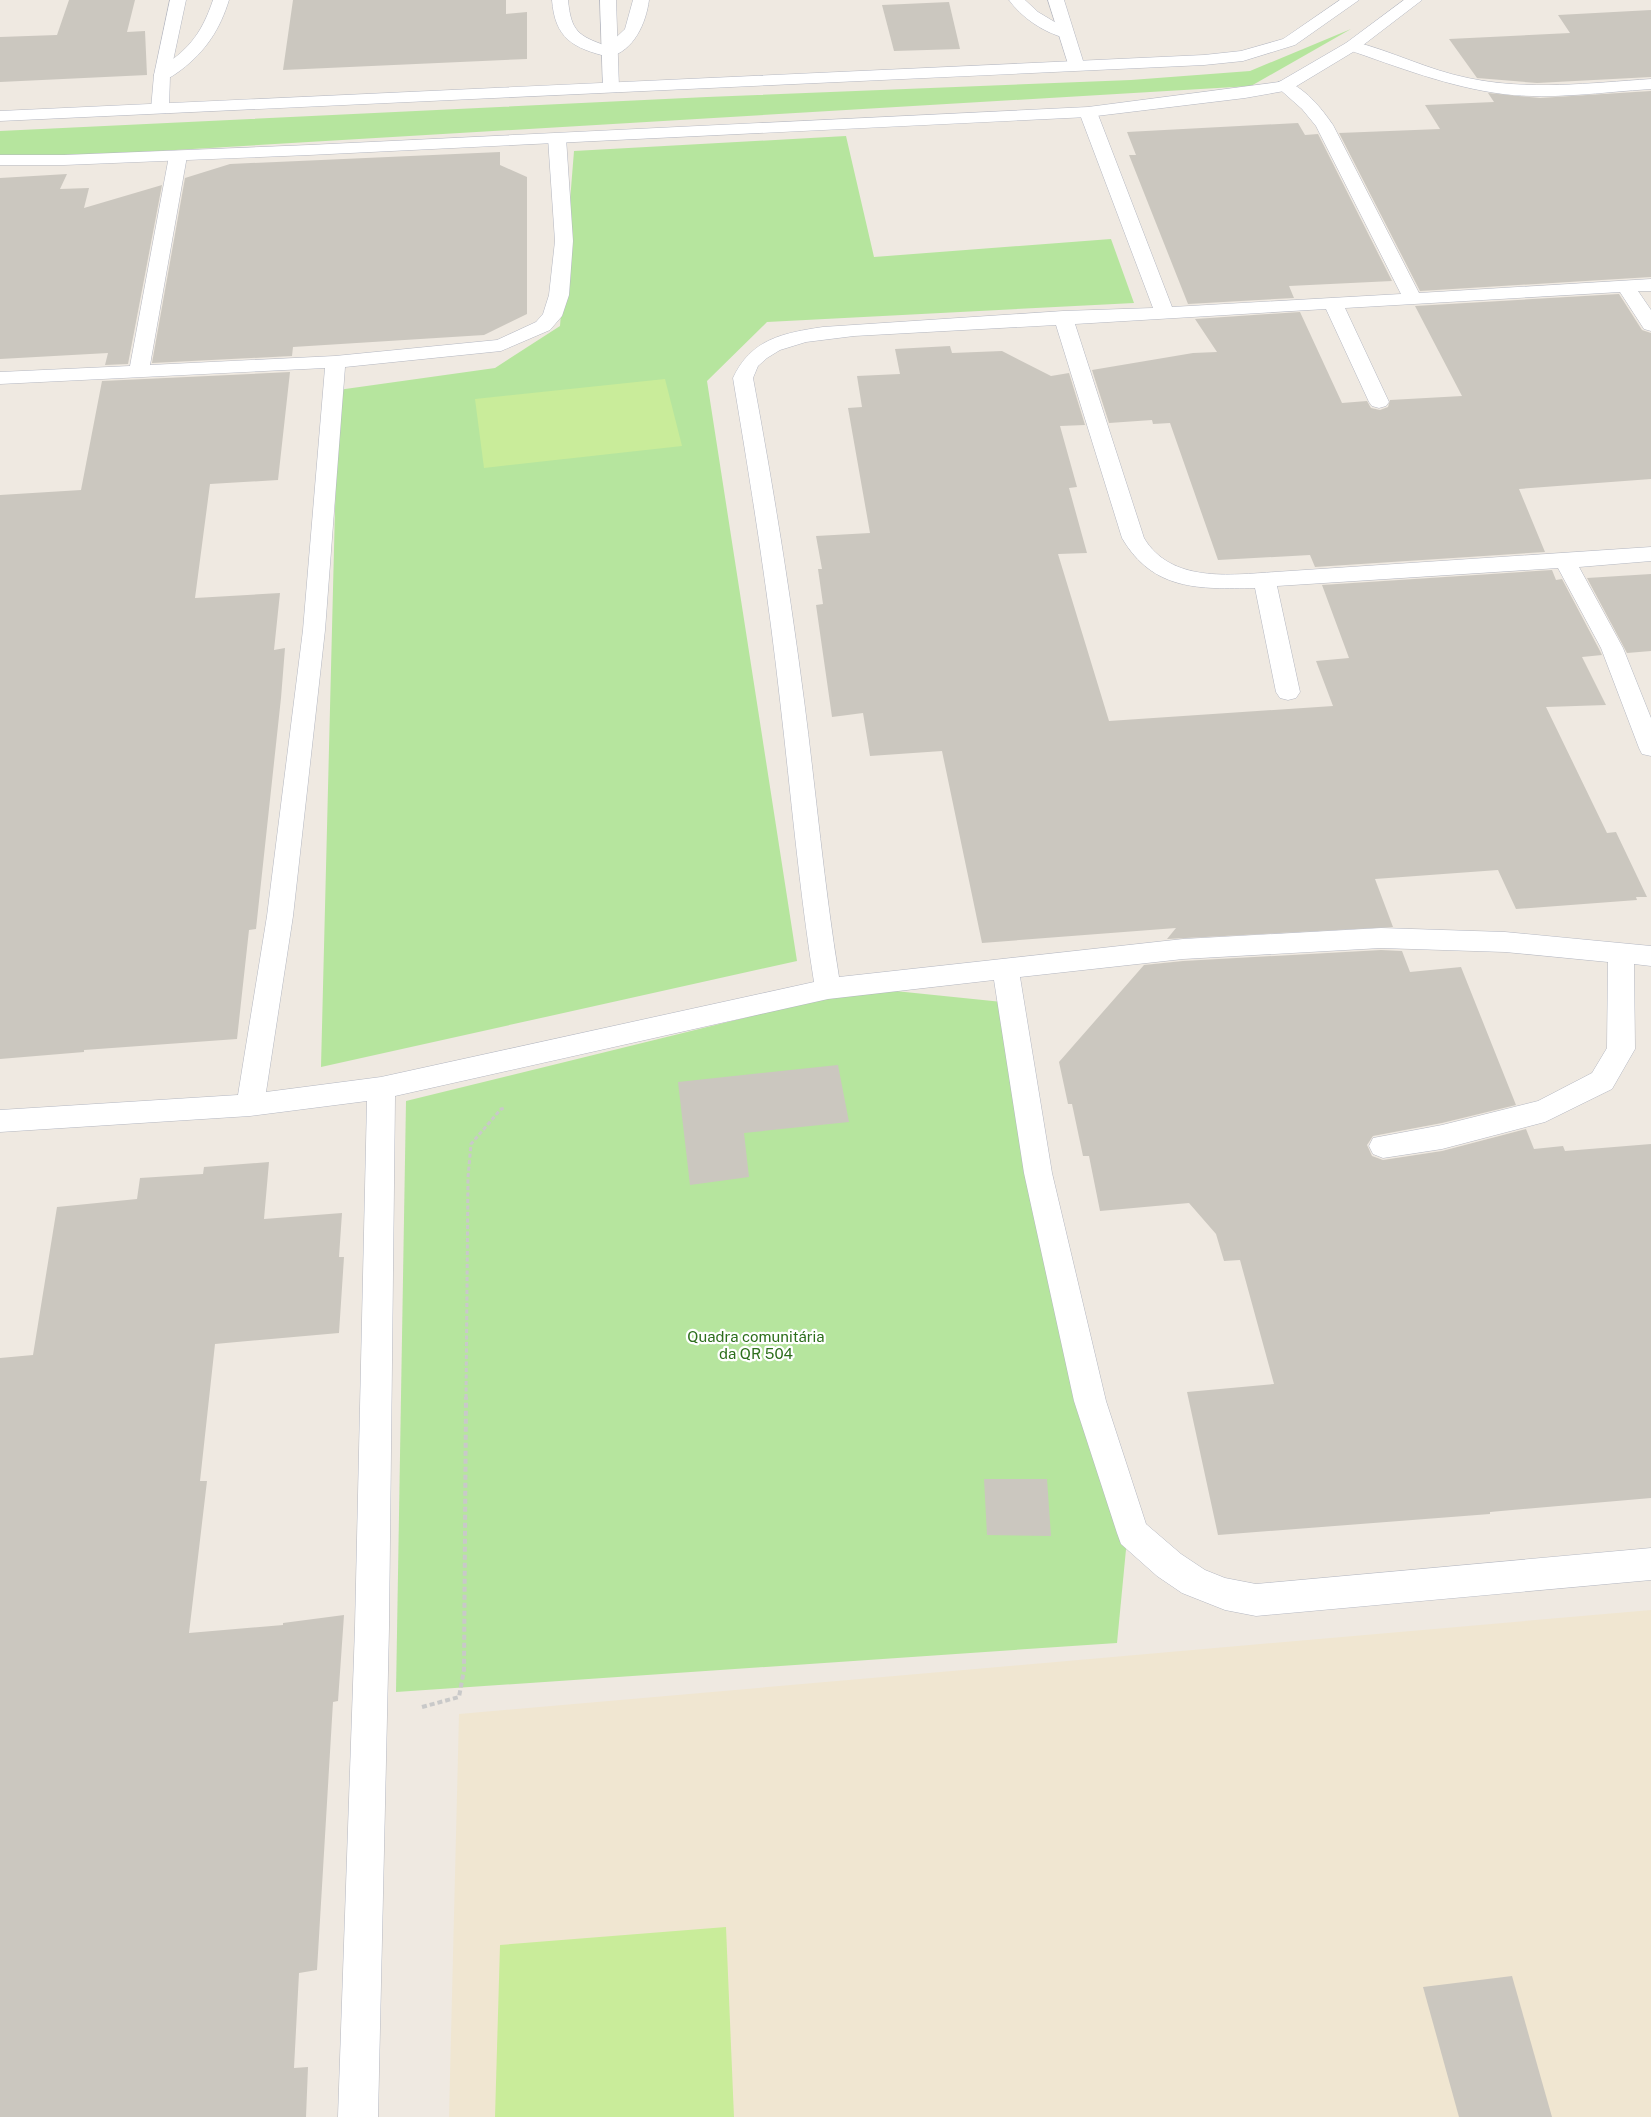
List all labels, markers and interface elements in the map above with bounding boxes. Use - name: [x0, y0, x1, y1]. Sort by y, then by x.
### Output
- park label: Quadra comunitária da QR 504: [687, 1328, 825, 1362]

